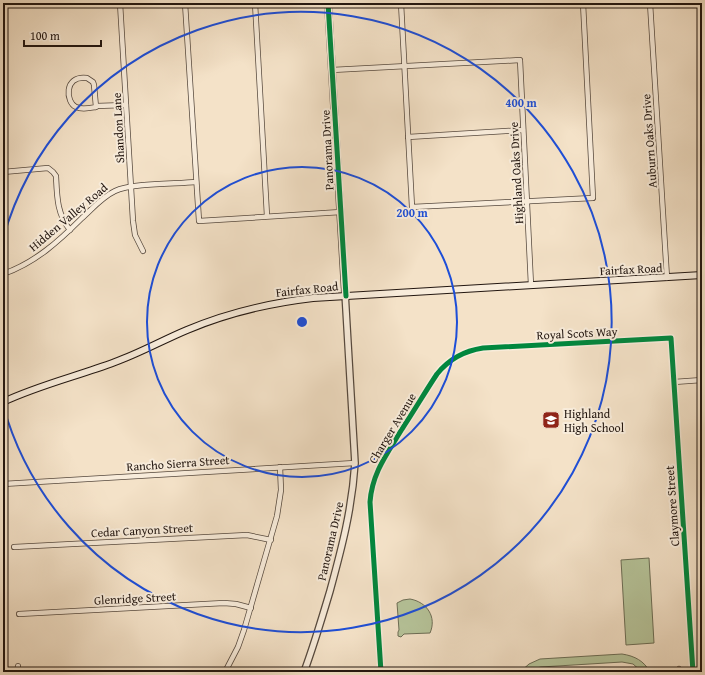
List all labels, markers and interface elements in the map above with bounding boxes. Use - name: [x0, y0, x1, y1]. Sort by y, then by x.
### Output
- scale bar: [24, 22, 101, 48]
- text: 100 m: [30, 27, 60, 44]
- street label: Shandon Lane: [108, 92, 128, 164]
- street label: Auburn Oaks Drive: [637, 93, 661, 189]
- text: 400 m: [505, 94, 538, 111]
- street label: Panorama Drive: [316, 109, 338, 191]
- street label: Highland Oaks Drive: [505, 121, 527, 225]
- street label: Hidden Valley Road: [25, 179, 111, 255]
- text: 200 m: [396, 204, 429, 221]
- street label: Fairfax Road: [599, 259, 663, 279]
- street label: Fairfax Road: [275, 277, 340, 301]
- centre of rings: [295, 315, 309, 329]
- street label: Royal Scots Way: [536, 322, 618, 344]
- street label: Charger Avenue: [364, 389, 420, 467]
- place label: Highland High School: [564, 405, 625, 436]
- school or university icon: Highland High School: [541, 410, 561, 430]
- street label: Rancho Sierra Street: [126, 451, 231, 475]
- street label: Claymore Street: [661, 464, 683, 547]
- street label: Panorama Drive: [313, 500, 347, 582]
- street label: Cedar Canyon Street: [90, 519, 194, 541]
- street label: Glenridge Street: [94, 587, 177, 609]

